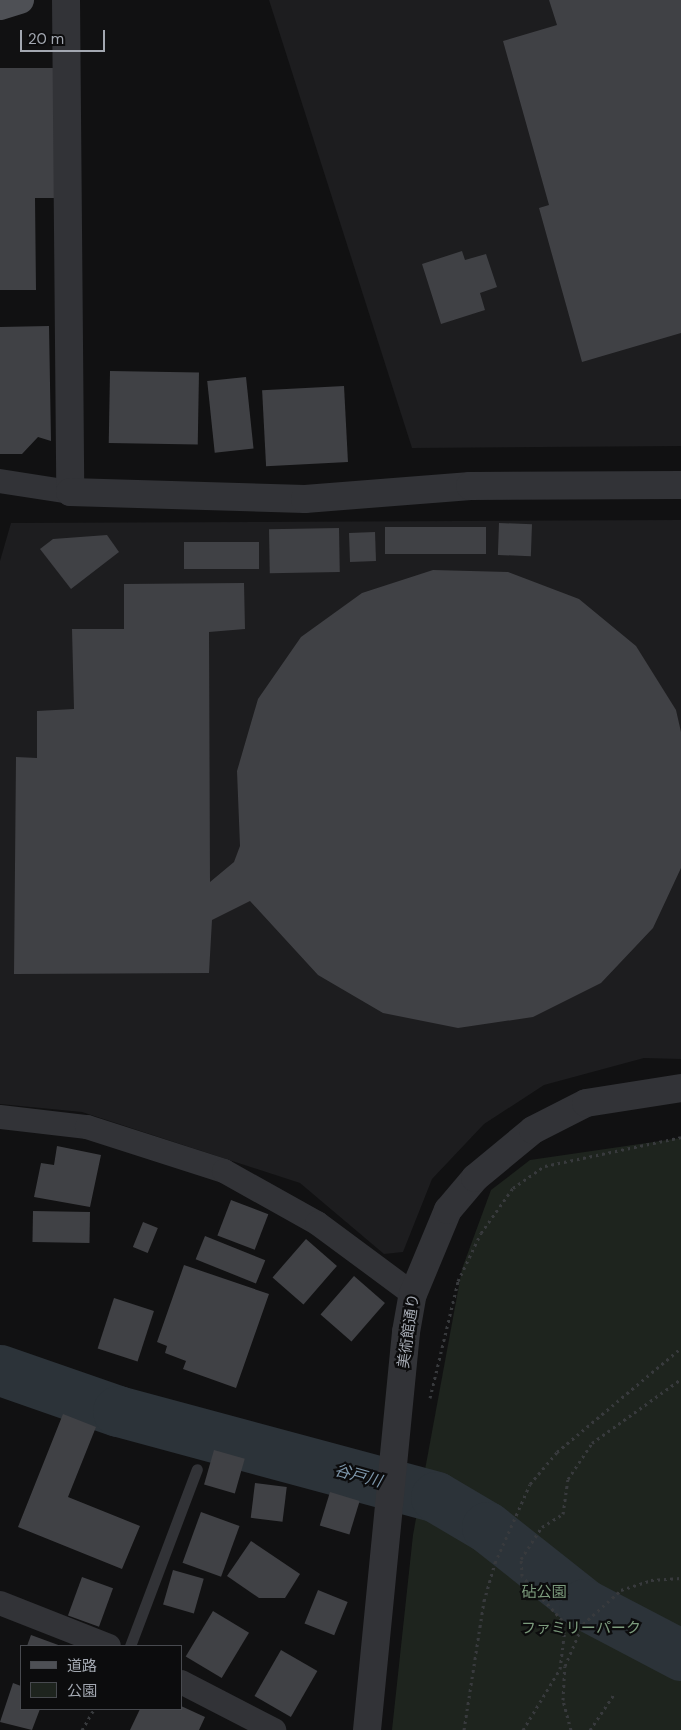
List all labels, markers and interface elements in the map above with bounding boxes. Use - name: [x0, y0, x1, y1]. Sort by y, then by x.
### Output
- scale bar: [22, 20, 108, 52]
- text: 20 m: [28, 29, 64, 49]
- street label: 美術館通り: [395, 1293, 423, 1369]
- water label: 谷戸川: [332, 1461, 384, 1491]
- park label: 砧公園: [522, 1584, 566, 1602]
- park label: ファミリーパーク: [521, 1620, 641, 1638]
- legend: [20, 1645, 182, 1710]
- text: 道路: [67, 1656, 97, 1676]
- text: 公園: [67, 1681, 97, 1701]

